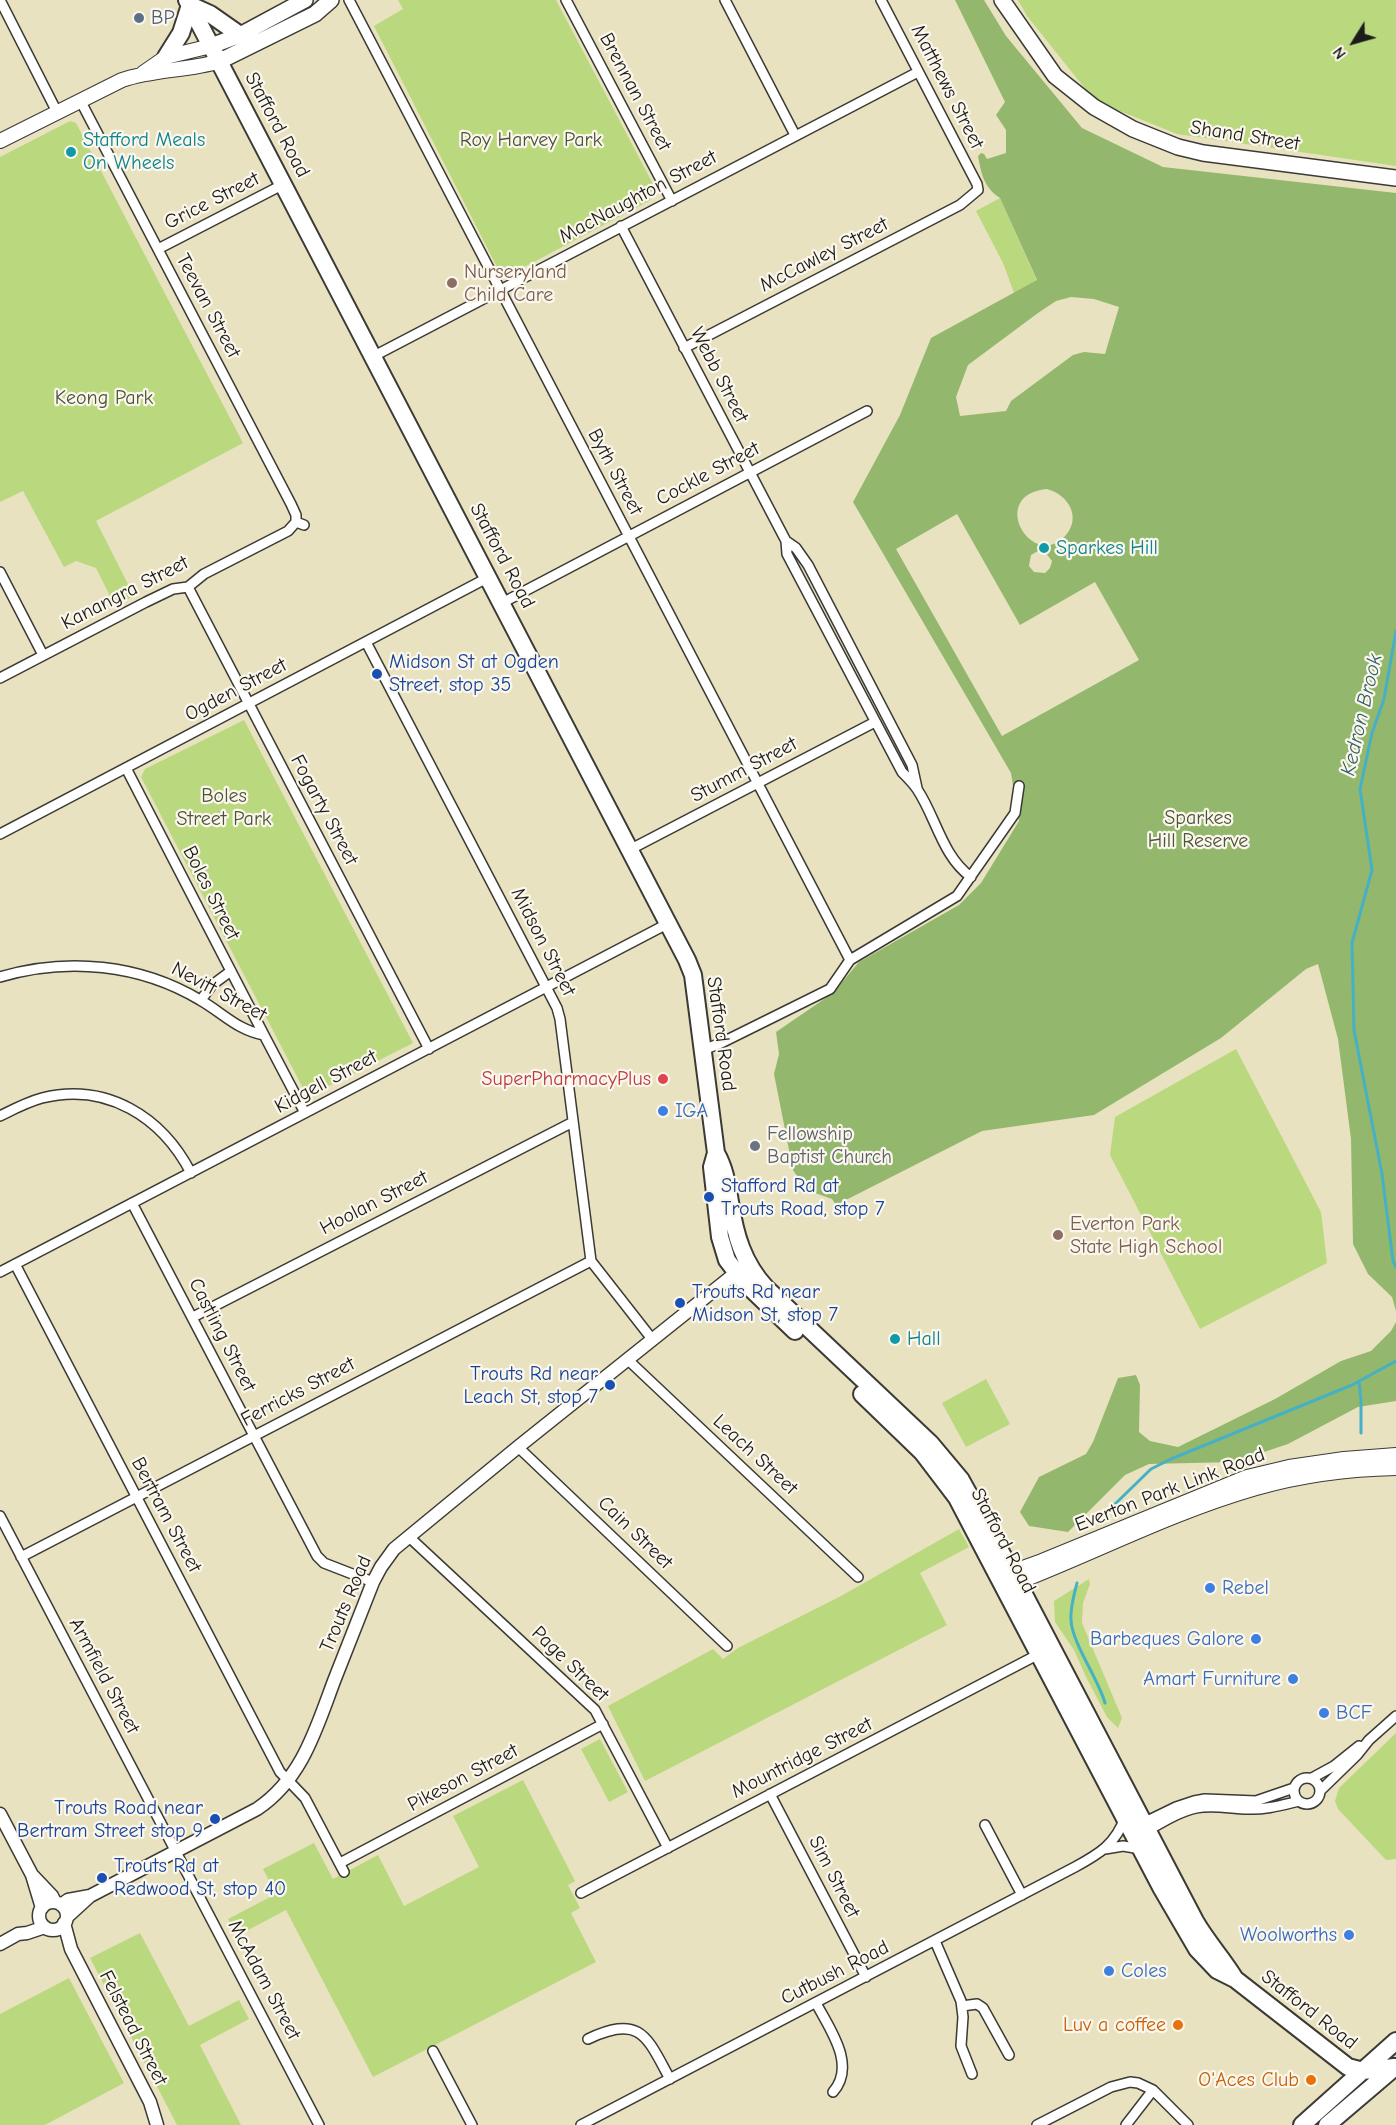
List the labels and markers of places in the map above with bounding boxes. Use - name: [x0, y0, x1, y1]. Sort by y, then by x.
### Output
- place label: BP: [151, 6, 175, 30]
- marker: BP: [132, 11, 146, 25]
- place label: Stafford Meals On Wheels: [83, 128, 205, 175]
- marker: Stafford Meals On Wheels: [64, 145, 78, 159]
- place label: Nurseryland Child Care: [464, 260, 567, 307]
- marker: Nurseryland Child Care: [445, 276, 459, 290]
- place label: Sparkes Hill: [1056, 536, 1158, 560]
- marker: Sparkes Hill: [1037, 541, 1051, 555]
- place label: Midson St at Ogden Street, stop 35: [389, 650, 559, 697]
- marker: Midson St at Ogden Street, stop 35: [370, 667, 384, 681]
- place label: SuperPharmacyPlus: [481, 1067, 651, 1091]
- marker: SuperPharmacyPlus: [656, 1072, 670, 1086]
- place label: IGA: [675, 1099, 708, 1123]
- marker: IGA: [656, 1104, 670, 1118]
- place label: Fellowship Baptist Church: [767, 1122, 892, 1169]
- marker: Fellowship Baptist Church: [748, 1139, 762, 1153]
- place label: Stafford Rd at Trouts Road, stop 7: [721, 1174, 884, 1221]
- marker: Stafford Rd at Trouts Road, stop 7: [702, 1190, 716, 1204]
- place label: Everton Park State High School: [1070, 1212, 1222, 1259]
- marker: Everton Park State High School: [1051, 1228, 1065, 1242]
- place label: Trouts Rd near Midson St, stop 7: [692, 1280, 838, 1327]
- marker: Trouts Rd near Midson St, stop 7: [673, 1296, 687, 1310]
- place label: Hall: [907, 1327, 941, 1351]
- marker: Hall: [888, 1332, 902, 1346]
- place label: Trouts Rd near Leach St, stop 7: [463, 1362, 598, 1409]
- marker: Trouts Rd near Leach St, stop 7: [603, 1378, 617, 1392]
- place label: Rebel: [1222, 1576, 1269, 1600]
- marker: Rebel: [1203, 1581, 1217, 1595]
- place label: Barbeques Galore: [1090, 1627, 1244, 1651]
- marker: Barbeques Galore: [1249, 1632, 1263, 1646]
- place label: Amart Furniture: [1143, 1667, 1281, 1691]
- marker: Amart Furniture: [1286, 1672, 1300, 1686]
- place label: BCF: [1336, 1701, 1372, 1725]
- marker: BCF: [1317, 1706, 1331, 1720]
- place label: Trouts Road near Bertram Street stop 9: [17, 1796, 203, 1843]
- marker: Trouts Road near Bertram Street stop 9: [208, 1812, 222, 1826]
- place label: Trouts Rd at Redwood St, stop 40: [114, 1854, 286, 1901]
- marker: Trouts Rd at Redwood St, stop 40: [95, 1871, 109, 1885]
- place label: Woolworths: [1240, 1923, 1337, 1947]
- marker: Woolworths: [1342, 1928, 1356, 1942]
- place label: Coles: [1121, 1959, 1167, 1983]
- marker: Coles: [1102, 1964, 1116, 1978]
- place label: Luv a coffee: [1063, 2013, 1166, 2037]
- marker: Luv a coffee: [1171, 2018, 1185, 2032]
- place label: O'Aces Club: [1198, 2068, 1299, 2092]
- marker: O'Aces Club: [1304, 2073, 1318, 2087]

